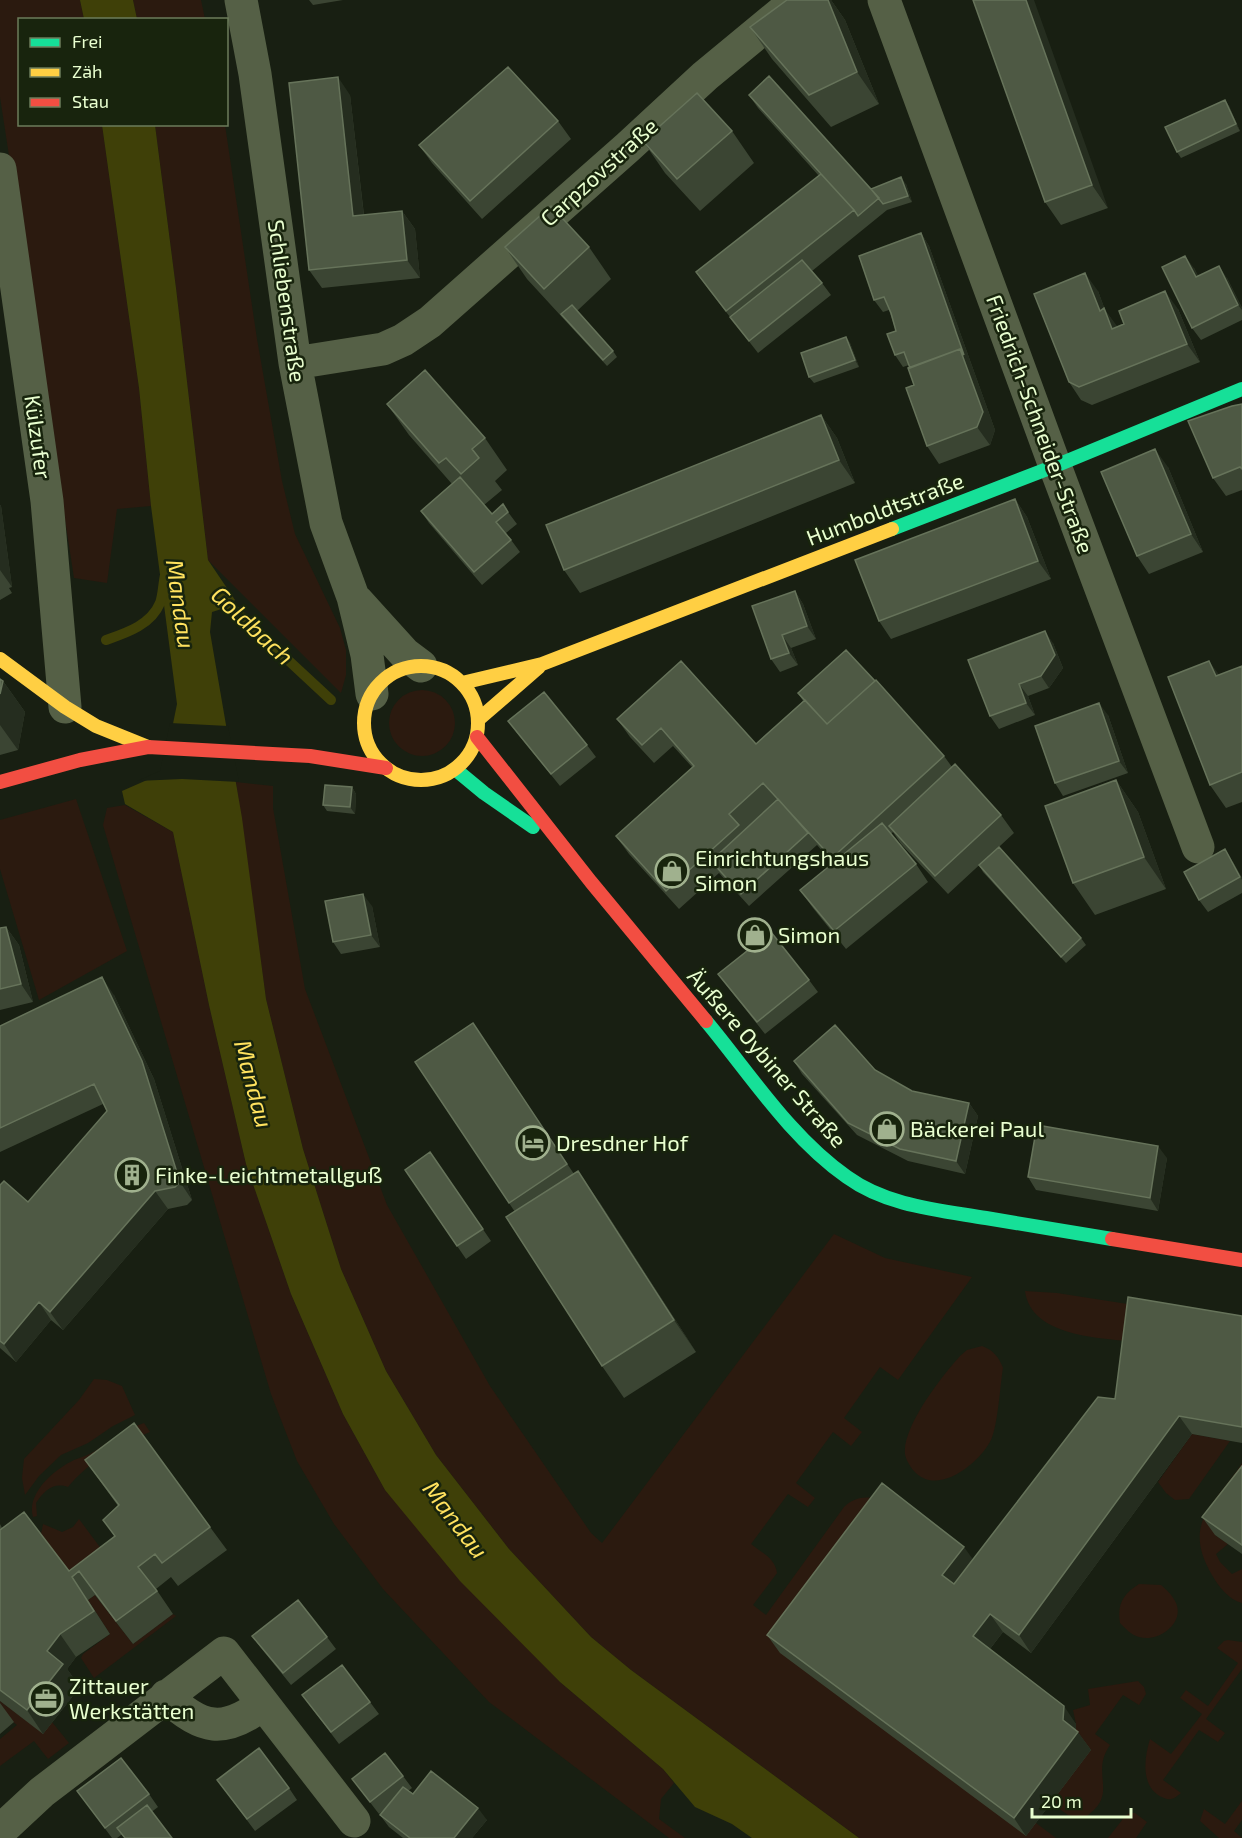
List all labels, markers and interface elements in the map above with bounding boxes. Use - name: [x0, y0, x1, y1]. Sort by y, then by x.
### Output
- legend: [18, 18, 228, 126]
- text: Frei: [72, 30, 103, 52]
- text: Zäh: [72, 60, 103, 82]
- text: Stau: [72, 90, 109, 112]
- street label: Carpzovstraße: [534, 112, 662, 231]
- street label: Schliebenstraße: [264, 218, 312, 384]
- street label: Friedrich-Schneider-Straße: [982, 291, 1100, 557]
- street label: Külzufer: [20, 393, 58, 481]
- street label: Humboldtstraße: [802, 466, 967, 550]
- water label: Mandau: [161, 557, 202, 650]
- water label: Goldbach: [206, 579, 300, 670]
- place label: Einrichtungshaus Simon: [695, 844, 869, 895]
- shop icon: Einrichtungshaus Simon: [654, 853, 690, 889]
- shop icon: Simon: [737, 917, 773, 953]
- place label: Simon: [778, 921, 840, 947]
- street label: Äußere Oybiner Straße: [683, 963, 853, 1152]
- water label: Mandau: [229, 1037, 280, 1131]
- shop icon: Bäckerei Paul: [869, 1111, 905, 1147]
- place label: Bäckerei Paul: [910, 1115, 1044, 1141]
- hotel icon: Dresdner Hof: [515, 1125, 551, 1161]
- place label: Dresdner Hof: [556, 1129, 689, 1155]
- building icon: Finke-Leichtmetallguß: [114, 1157, 150, 1193]
- place label: Finke-Leichtmetallguß: [155, 1161, 383, 1187]
- water label: Mandau: [418, 1475, 495, 1564]
- place label: Zittauer Werkstätten: [69, 1672, 194, 1723]
- office icon: Zittauer Werkstätten: [28, 1681, 64, 1717]
- scale bar: [1032, 1781, 1131, 1819]
- text: 20 m: [1041, 1790, 1082, 1812]

